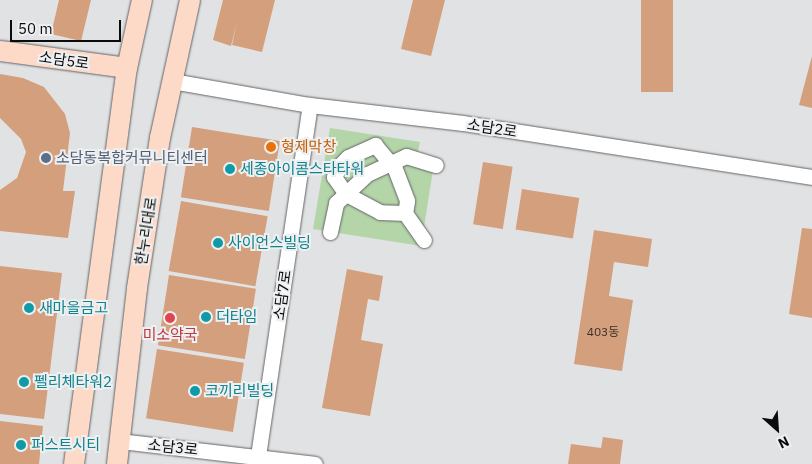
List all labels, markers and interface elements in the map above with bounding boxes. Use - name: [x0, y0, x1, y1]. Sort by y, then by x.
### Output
- scale bar: [12, 10, 124, 42]
- text: 50 m: [18, 19, 53, 38]
- street label: 소담5로: [38, 48, 90, 72]
- street label: 소담2로: [466, 115, 518, 141]
- place label: 형제막창: [281, 138, 336, 156]
- marker: 형제막창: [265, 141, 277, 153]
- place label: 소담동복합커뮤니티센터: [56, 149, 208, 167]
- marker: 소담동복합커뮤니티센터: [40, 152, 52, 164]
- place label: 세종아이콤스타타워: [240, 160, 364, 178]
- marker: 세종아이콤스타타워: [224, 163, 236, 175]
- street label: 한누리대로: [132, 196, 160, 266]
- place label: 사이언스빌딩: [228, 234, 311, 252]
- marker: 사이언스빌딩: [212, 237, 224, 249]
- street label: 소담7로: [270, 269, 294, 321]
- place label: 새마을금고: [39, 299, 108, 317]
- marker: 새마을금고: [23, 302, 35, 314]
- place label: 더타임: [216, 308, 257, 326]
- marker: 더타임: [200, 311, 212, 323]
- marker: 미소약국: [164, 312, 176, 324]
- house number: 403동: [587, 325, 619, 339]
- place label: 미소약국: [142, 326, 198, 344]
- place label: 펠리체타워2: [34, 373, 112, 391]
- marker: 펠리체타워2: [18, 376, 30, 388]
- place label: 코끼리빌딩: [205, 382, 274, 400]
- marker: 코끼리빌딩: [189, 385, 201, 397]
- north arrow: [752, 404, 802, 454]
- text: N: [775, 432, 792, 453]
- street label: 소담3로: [147, 435, 199, 459]
- place label: 퍼스트시티: [31, 436, 100, 454]
- marker: 퍼스트시티: [15, 439, 27, 451]

